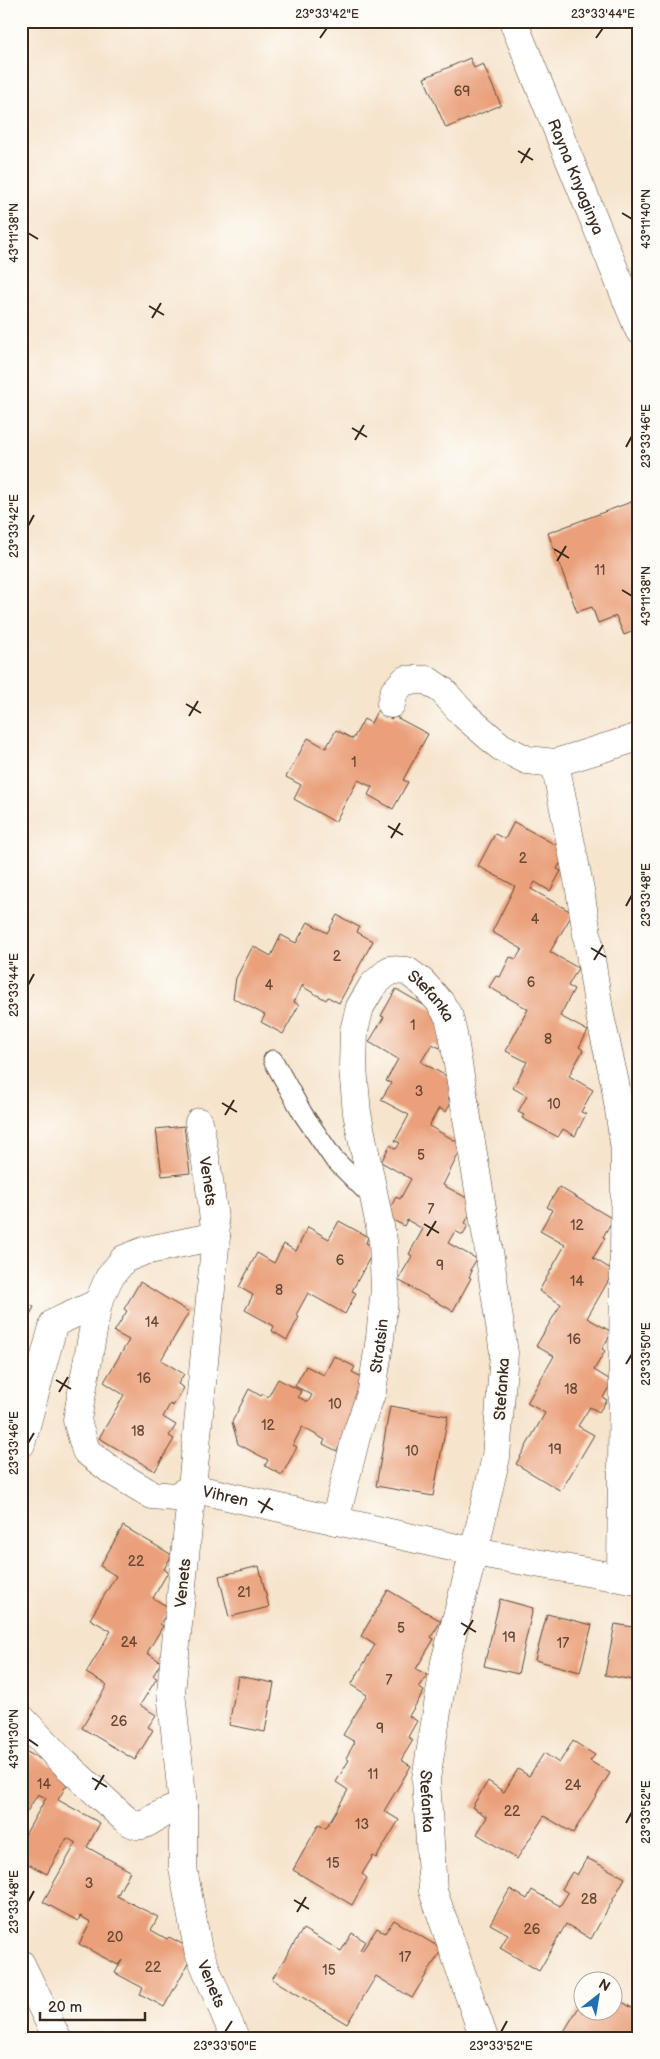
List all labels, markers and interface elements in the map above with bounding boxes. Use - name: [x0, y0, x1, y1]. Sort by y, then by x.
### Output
- text: 23°33'42"E: [295, 7, 359, 22]
- text: 23°33'44"E: [571, 7, 635, 22]
- house number: 69: [454, 83, 470, 100]
- street label: Rayna Knyaginya: [543, 116, 607, 238]
- text: 43°11'40"N: [639, 189, 654, 249]
- text: 43°11'38"N: [7, 203, 22, 263]
- text: 23°33'46"E: [639, 404, 654, 468]
- text: 23°33'42"E: [7, 494, 22, 558]
- house number: 11: [595, 562, 605, 579]
- text: 43°11'38"N: [639, 566, 654, 626]
- house number: 1: [351, 754, 357, 771]
- house number: 2: [519, 850, 528, 867]
- text: 23°33'48"E: [639, 863, 654, 927]
- house number: 4: [531, 911, 540, 928]
- house number: 2: [333, 948, 342, 965]
- text: 23°33'44"E: [7, 953, 22, 1017]
- street label: Stefanka: [403, 967, 458, 1026]
- house number: 6: [527, 974, 536, 991]
- house number: 4: [265, 977, 274, 994]
- house number: 1: [410, 1017, 416, 1034]
- house number: 8: [544, 1031, 552, 1048]
- house number: 3: [415, 1083, 423, 1100]
- house number: 10: [547, 1096, 561, 1113]
- house number: 5: [417, 1147, 425, 1164]
- street label: Venets: [194, 1155, 220, 1207]
- house number: 7: [428, 1201, 435, 1218]
- house number: 12: [570, 1217, 585, 1234]
- house number: 6: [336, 1252, 345, 1269]
- house number: 9: [436, 1257, 444, 1274]
- house number: 14: [570, 1273, 584, 1290]
- house number: 8: [275, 1282, 283, 1299]
- house number: 14: [145, 1314, 159, 1331]
- street label: Stratsin: [367, 1318, 393, 1374]
- text: 23°33'50"E: [639, 1322, 654, 1386]
- house number: 16: [567, 1331, 581, 1348]
- street label: Stefanka: [491, 1357, 514, 1421]
- house number: 16: [137, 1370, 151, 1387]
- house number: 18: [564, 1381, 578, 1398]
- house number: 10: [328, 1396, 342, 1413]
- text: 23°33'46"E: [7, 1411, 22, 1475]
- house number: 12: [261, 1417, 276, 1434]
- house number: 18: [131, 1423, 145, 1440]
- house number: 19: [548, 1441, 562, 1458]
- house number: 10: [405, 1443, 419, 1460]
- street label: Vihren: [201, 1483, 250, 1512]
- house number: 22: [128, 1553, 145, 1570]
- street label: Venets: [171, 1558, 196, 1609]
- house number: 21: [237, 1584, 251, 1601]
- house number: 5: [397, 1620, 405, 1637]
- house number: 19: [502, 1629, 516, 1646]
- house number: 24: [121, 1634, 138, 1651]
- house number: 17: [557, 1635, 569, 1652]
- house number: 7: [386, 1672, 393, 1689]
- text: 43°11'30"N: [7, 1709, 22, 1769]
- house number: 26: [111, 1713, 128, 1730]
- house number: 9: [376, 1720, 384, 1737]
- house number: 11: [368, 1766, 378, 1783]
- street label: Stefanka: [415, 1768, 437, 1833]
- house number: 14: [37, 1776, 51, 1793]
- house number: 24: [565, 1777, 582, 1794]
- text: 23°33'52"E: [639, 1780, 654, 1844]
- house number: 22: [504, 1803, 521, 1820]
- house number: 13: [355, 1816, 369, 1833]
- house number: 15: [326, 1855, 340, 1872]
- text: 23°33'48"E: [7, 1870, 22, 1934]
- house number: 3: [85, 1875, 93, 1892]
- house number: 28: [581, 1891, 597, 1908]
- house number: 26: [524, 1921, 541, 1938]
- house number: 20: [107, 1929, 123, 1946]
- house number: 17: [399, 1949, 411, 1966]
- street label: Venets: [192, 1958, 229, 2011]
- house number: 22: [145, 1959, 162, 1976]
- house number: 15: [322, 1962, 336, 1979]
- north arrow: [572, 1972, 622, 2022]
- text: N: [596, 1975, 613, 1995]
- scale bar: [40, 1989, 145, 2021]
- text: 20 m: [48, 1998, 82, 2017]
- text: 23°33'50"E: [193, 2039, 257, 2054]
- text: 23°33'52"E: [469, 2039, 533, 2054]

